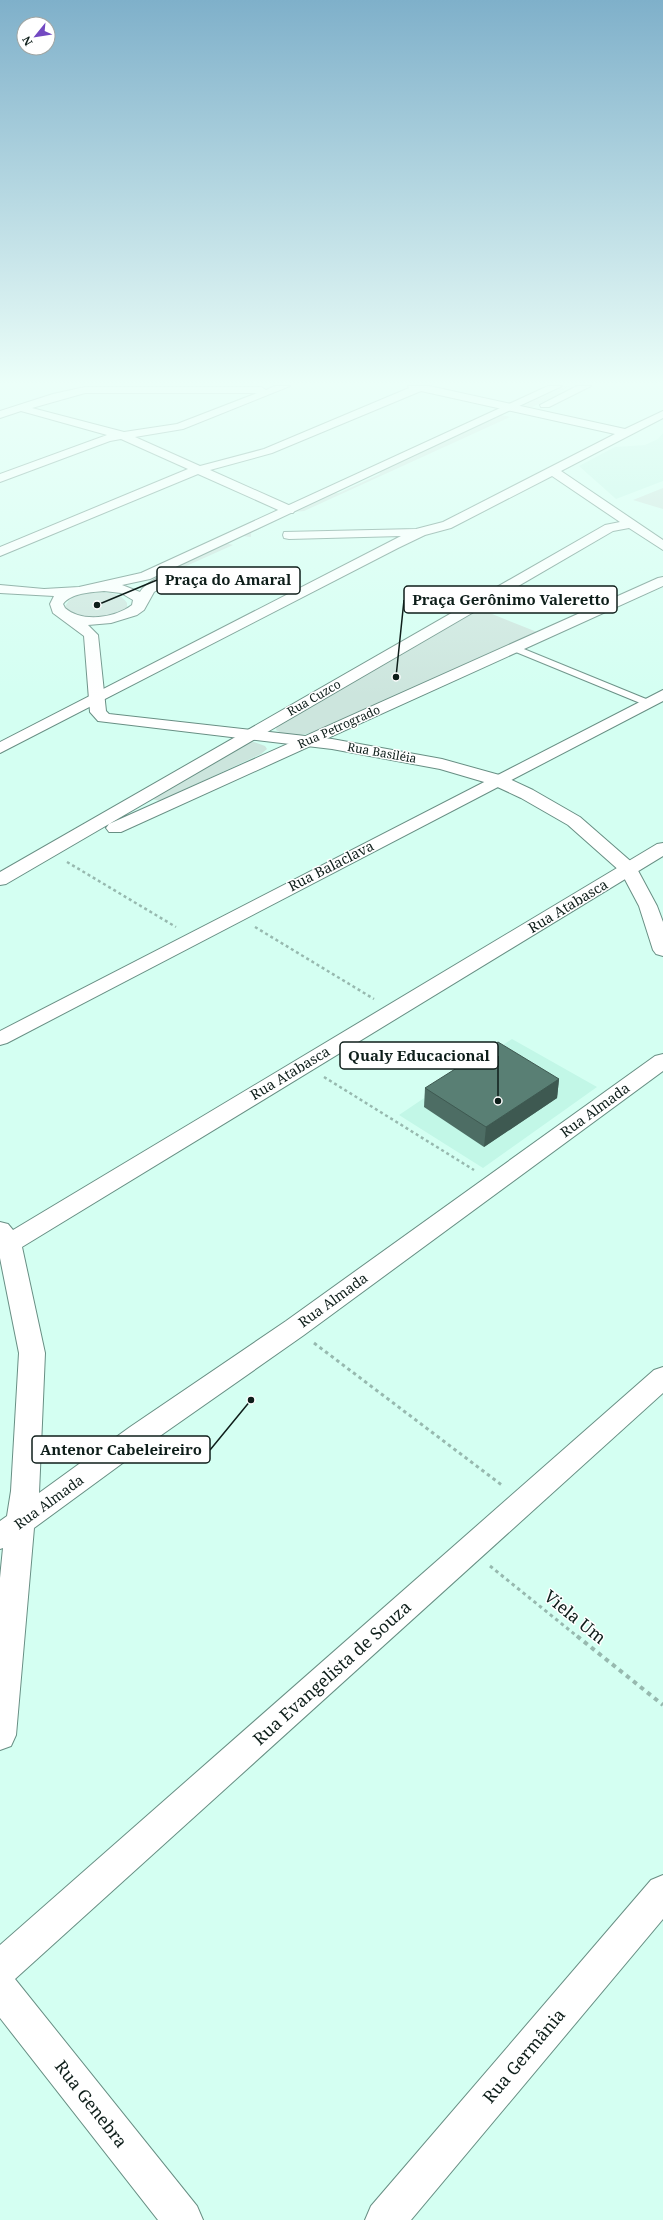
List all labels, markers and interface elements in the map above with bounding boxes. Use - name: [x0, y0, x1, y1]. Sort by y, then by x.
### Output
- north arrow: [16, 16, 56, 56]
- text: N: [18, 33, 36, 49]
- callout: Praça do Amaral: [157, 567, 300, 594]
- text: Praça do Amaral: [165, 569, 292, 589]
- callout: Praça Gerônimo Valeretto: [404, 586, 617, 613]
- text: Praça Gerônimo Valeretto: [412, 589, 610, 609]
- street label: Rua Cuzco: [284, 675, 344, 720]
- street label: Rua Petrogrado: [295, 701, 383, 752]
- street label: Rua Basiléia: [346, 738, 418, 767]
- street label: Rua Balaclava: [285, 836, 377, 895]
- street label: Rua Atabasca: [524, 874, 611, 937]
- street label: Rua Atabasca: [246, 1041, 333, 1104]
- callout: Qualy Educacional: [340, 1042, 498, 1069]
- text: Qualy Educacional: [348, 1045, 491, 1065]
- street label: Rua Almada: [556, 1078, 633, 1141]
- street label: Rua Almada: [294, 1268, 371, 1331]
- callout: Antenor Cabeleireiro: [32, 1436, 210, 1463]
- text: Antenor Cabeleireiro: [40, 1439, 202, 1459]
- street label: Rua Almada: [10, 1470, 87, 1533]
- street label: Viela Um: [540, 1585, 611, 1649]
- street label: Rua Evangelista de Souza: [248, 1595, 416, 1750]
- street label: Rua Germânia: [477, 2004, 570, 2108]
- street label: Rua Genebra: [50, 2055, 133, 2152]

